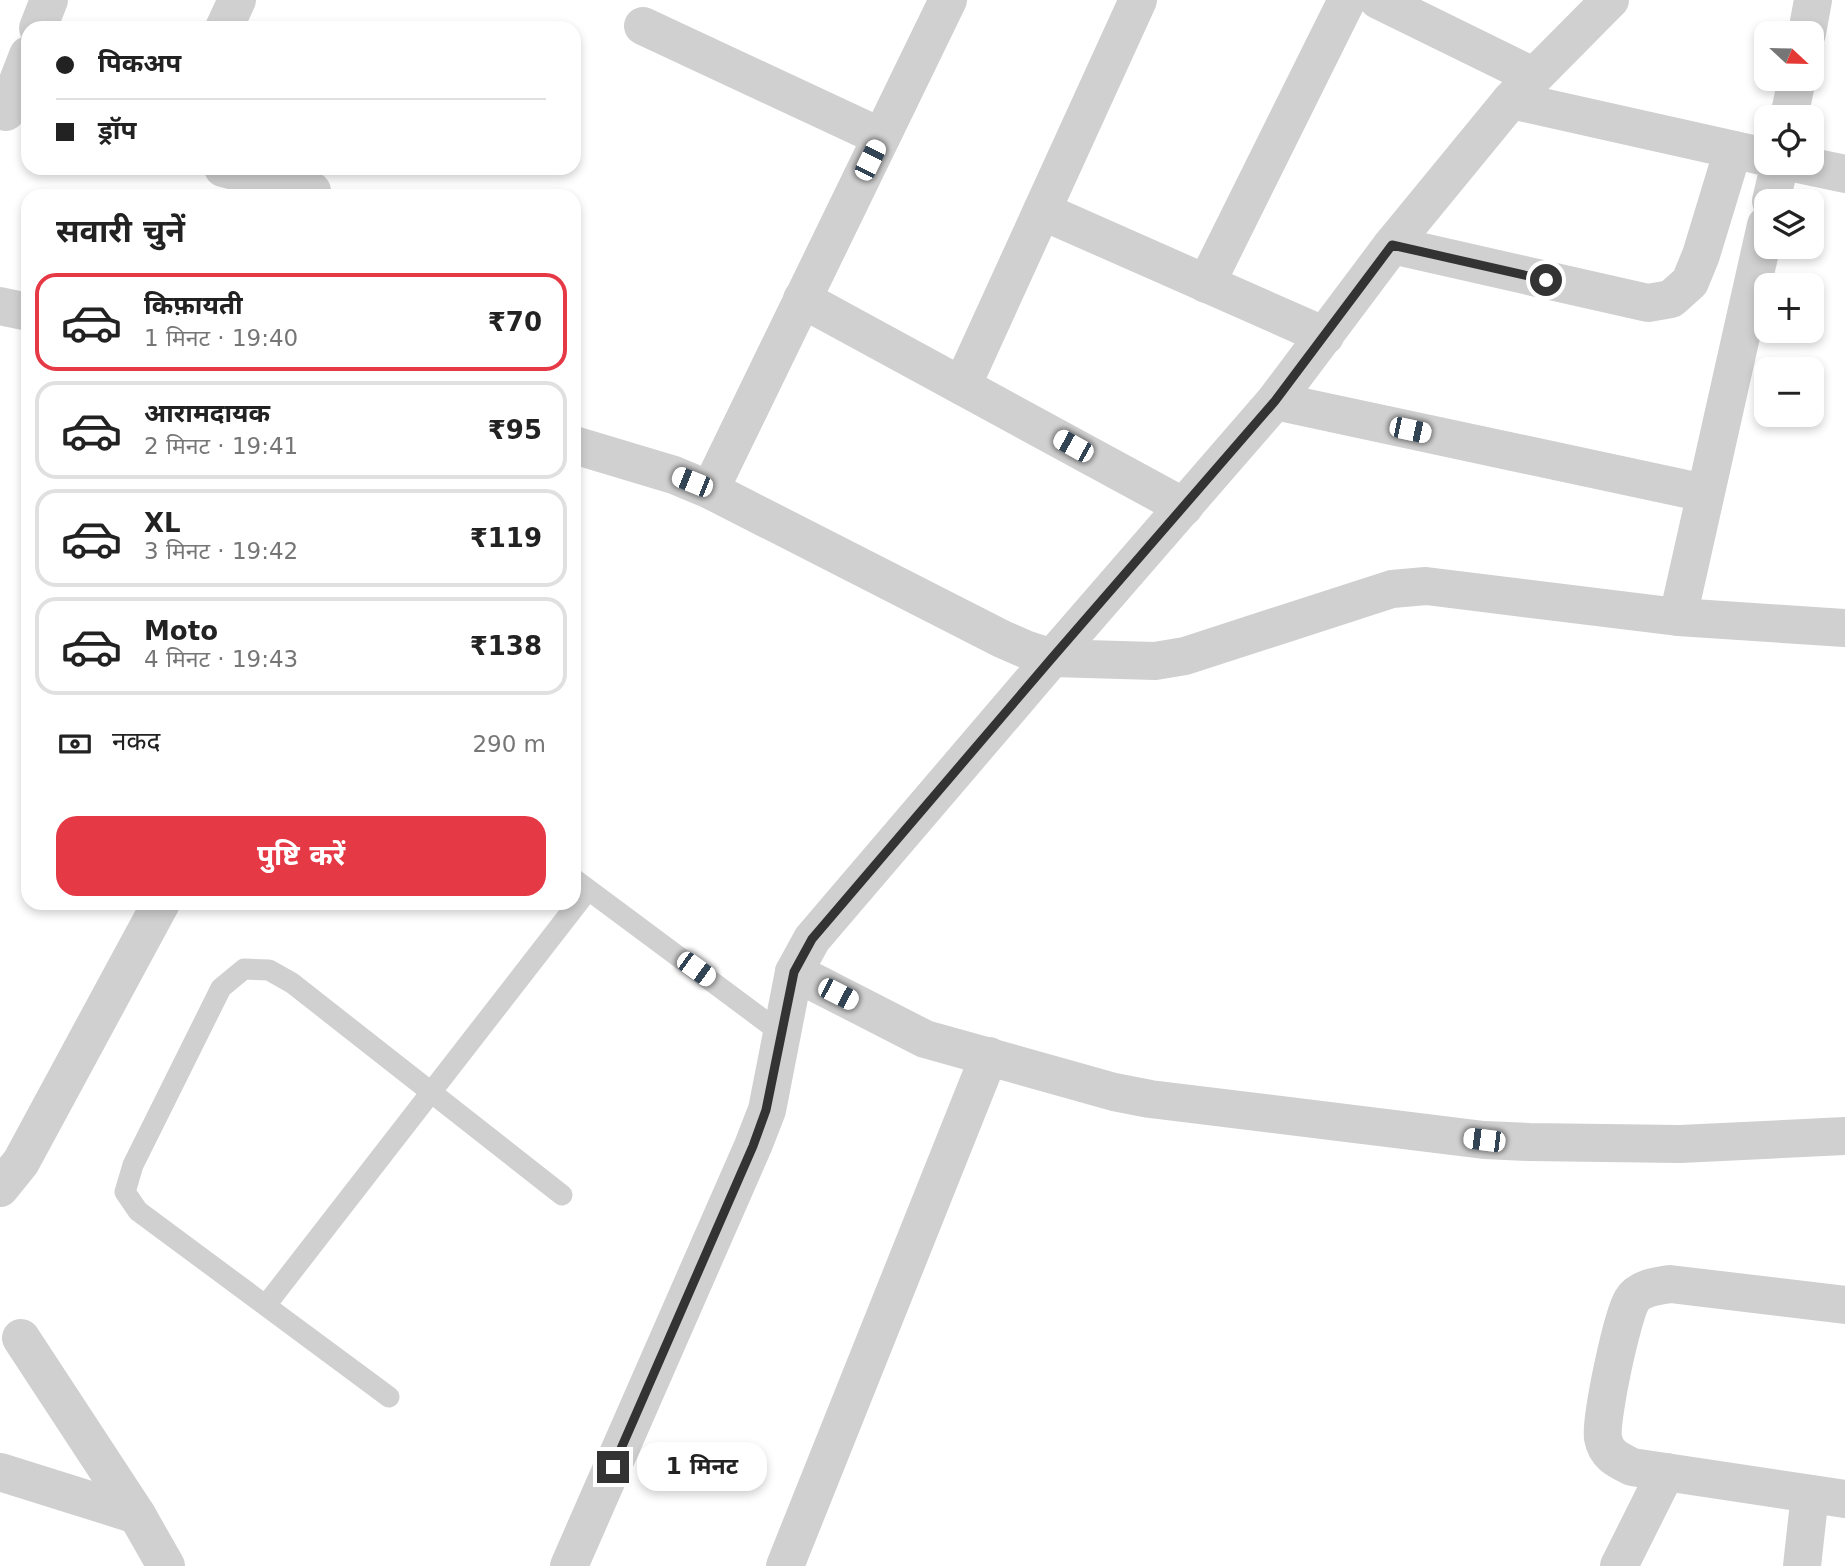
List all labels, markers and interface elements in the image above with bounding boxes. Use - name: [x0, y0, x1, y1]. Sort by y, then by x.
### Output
- north arrow: [1754, 21, 1824, 91]
- map controls: [1754, 21, 1824, 427]
- text: पिकअप: [98, 48, 181, 78]
- button: locate: [1754, 105, 1824, 175]
- text: ड्रॉप: [98, 115, 136, 145]
- car: [852, 137, 889, 183]
- button: layers: [1754, 189, 1824, 259]
- text: सवारी चुनें: [56, 212, 185, 250]
- route start: [1530, 264, 1562, 296]
- button: +: [1754, 273, 1824, 343]
- text: किफ़ायती: [144, 290, 243, 320]
- icon: car: [60, 291, 123, 354]
- text: ₹70: [488, 307, 542, 337]
- text: 1 मिनट · 19:40: [144, 325, 298, 351]
- button: −: [1754, 357, 1824, 427]
- text: आरामदायक: [144, 398, 270, 428]
- icon: car: [60, 399, 123, 462]
- text: ₹95: [488, 415, 542, 445]
- car: [1388, 415, 1433, 445]
- car: [1050, 427, 1097, 465]
- text: 2 मिनट · 19:41: [144, 433, 298, 459]
- car: [669, 464, 716, 500]
- icon: car: [60, 507, 123, 570]
- text: XL: [144, 508, 181, 538]
- text: ₹119: [470, 523, 542, 553]
- text: 3 मिनट · 19:42: [144, 538, 298, 564]
- icon: car: [60, 615, 123, 678]
- text: Moto: [144, 616, 218, 646]
- text: ₹138: [470, 631, 542, 661]
- text: 4 मिनट · 19:43: [144, 646, 298, 672]
- icon: cash: [56, 725, 94, 763]
- text: नकद: [112, 726, 160, 756]
- text: 290 m: [472, 731, 546, 757]
- button: पुष्टि करें: [56, 816, 546, 896]
- car: [673, 948, 720, 990]
- car: [815, 975, 862, 1013]
- car: [1462, 1127, 1507, 1153]
- callout: 1 मिनट: [638, 1442, 767, 1492]
- route end: [597, 1451, 629, 1483]
- text: 1 मिनट: [666, 1453, 738, 1479]

